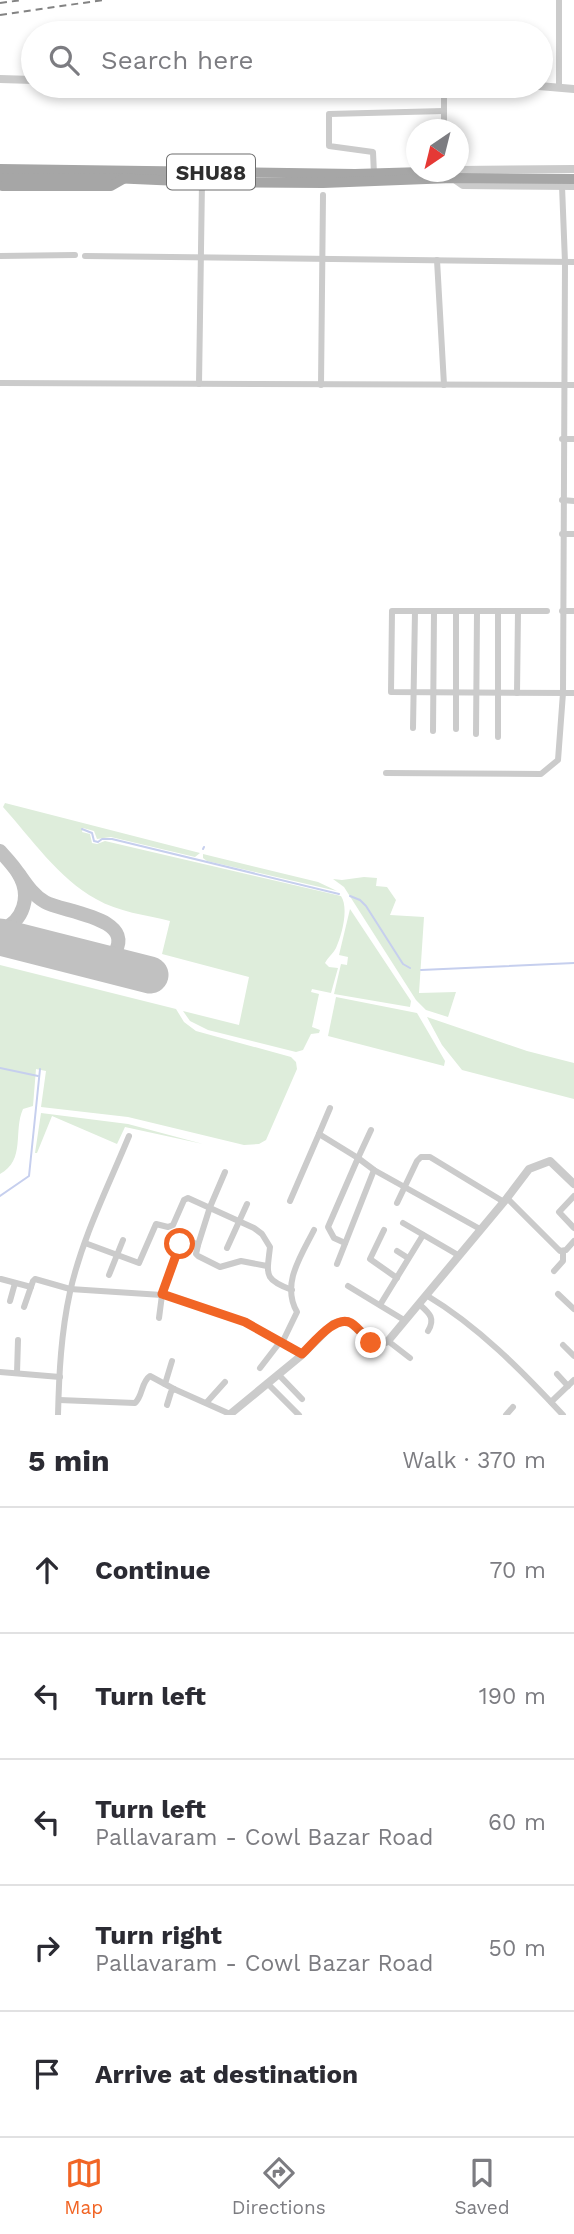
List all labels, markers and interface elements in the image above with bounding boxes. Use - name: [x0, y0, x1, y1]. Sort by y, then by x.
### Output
- search box: [21, 21, 553, 98]
- icon: search: [45, 41, 83, 79]
- text: Search here: [101, 45, 253, 75]
- north arrow: [406, 119, 469, 182]
- road number: SHU88: [167, 154, 255, 190]
- route start: [164, 1228, 195, 1259]
- route end: [355, 1327, 386, 1358]
- text: 5 min: [28, 1443, 110, 1478]
- text: Walk · 370 m: [402, 1447, 546, 1474]
- icon: ahead: [28, 1551, 66, 1589]
- text: Continue: [95, 1555, 211, 1585]
- text: 70 m: [489, 1557, 546, 1584]
- icon: left: [28, 1677, 66, 1715]
- text: Turn left: [95, 1681, 206, 1711]
- text: 190 m: [479, 1683, 546, 1710]
- text: Turn left: [95, 1794, 206, 1824]
- icon: left: [28, 1803, 66, 1841]
- text: 60 m: [488, 1809, 546, 1836]
- text: Pallavaram - Cowl Bazar Road: [95, 1824, 434, 1851]
- text: Turn right: [95, 1920, 222, 1950]
- icon: right: [28, 1929, 66, 1967]
- text: 50 m: [489, 1935, 546, 1962]
- text: Pallavaram - Cowl Bazar Road: [95, 1950, 434, 1977]
- icon: arrive: [28, 2055, 66, 2093]
- text: Arrive at destination: [95, 2059, 358, 2089]
- tab: Map: [64, 2154, 103, 2219]
- tab: Directions: [232, 2154, 326, 2219]
- tab: Saved: [454, 2154, 510, 2219]

